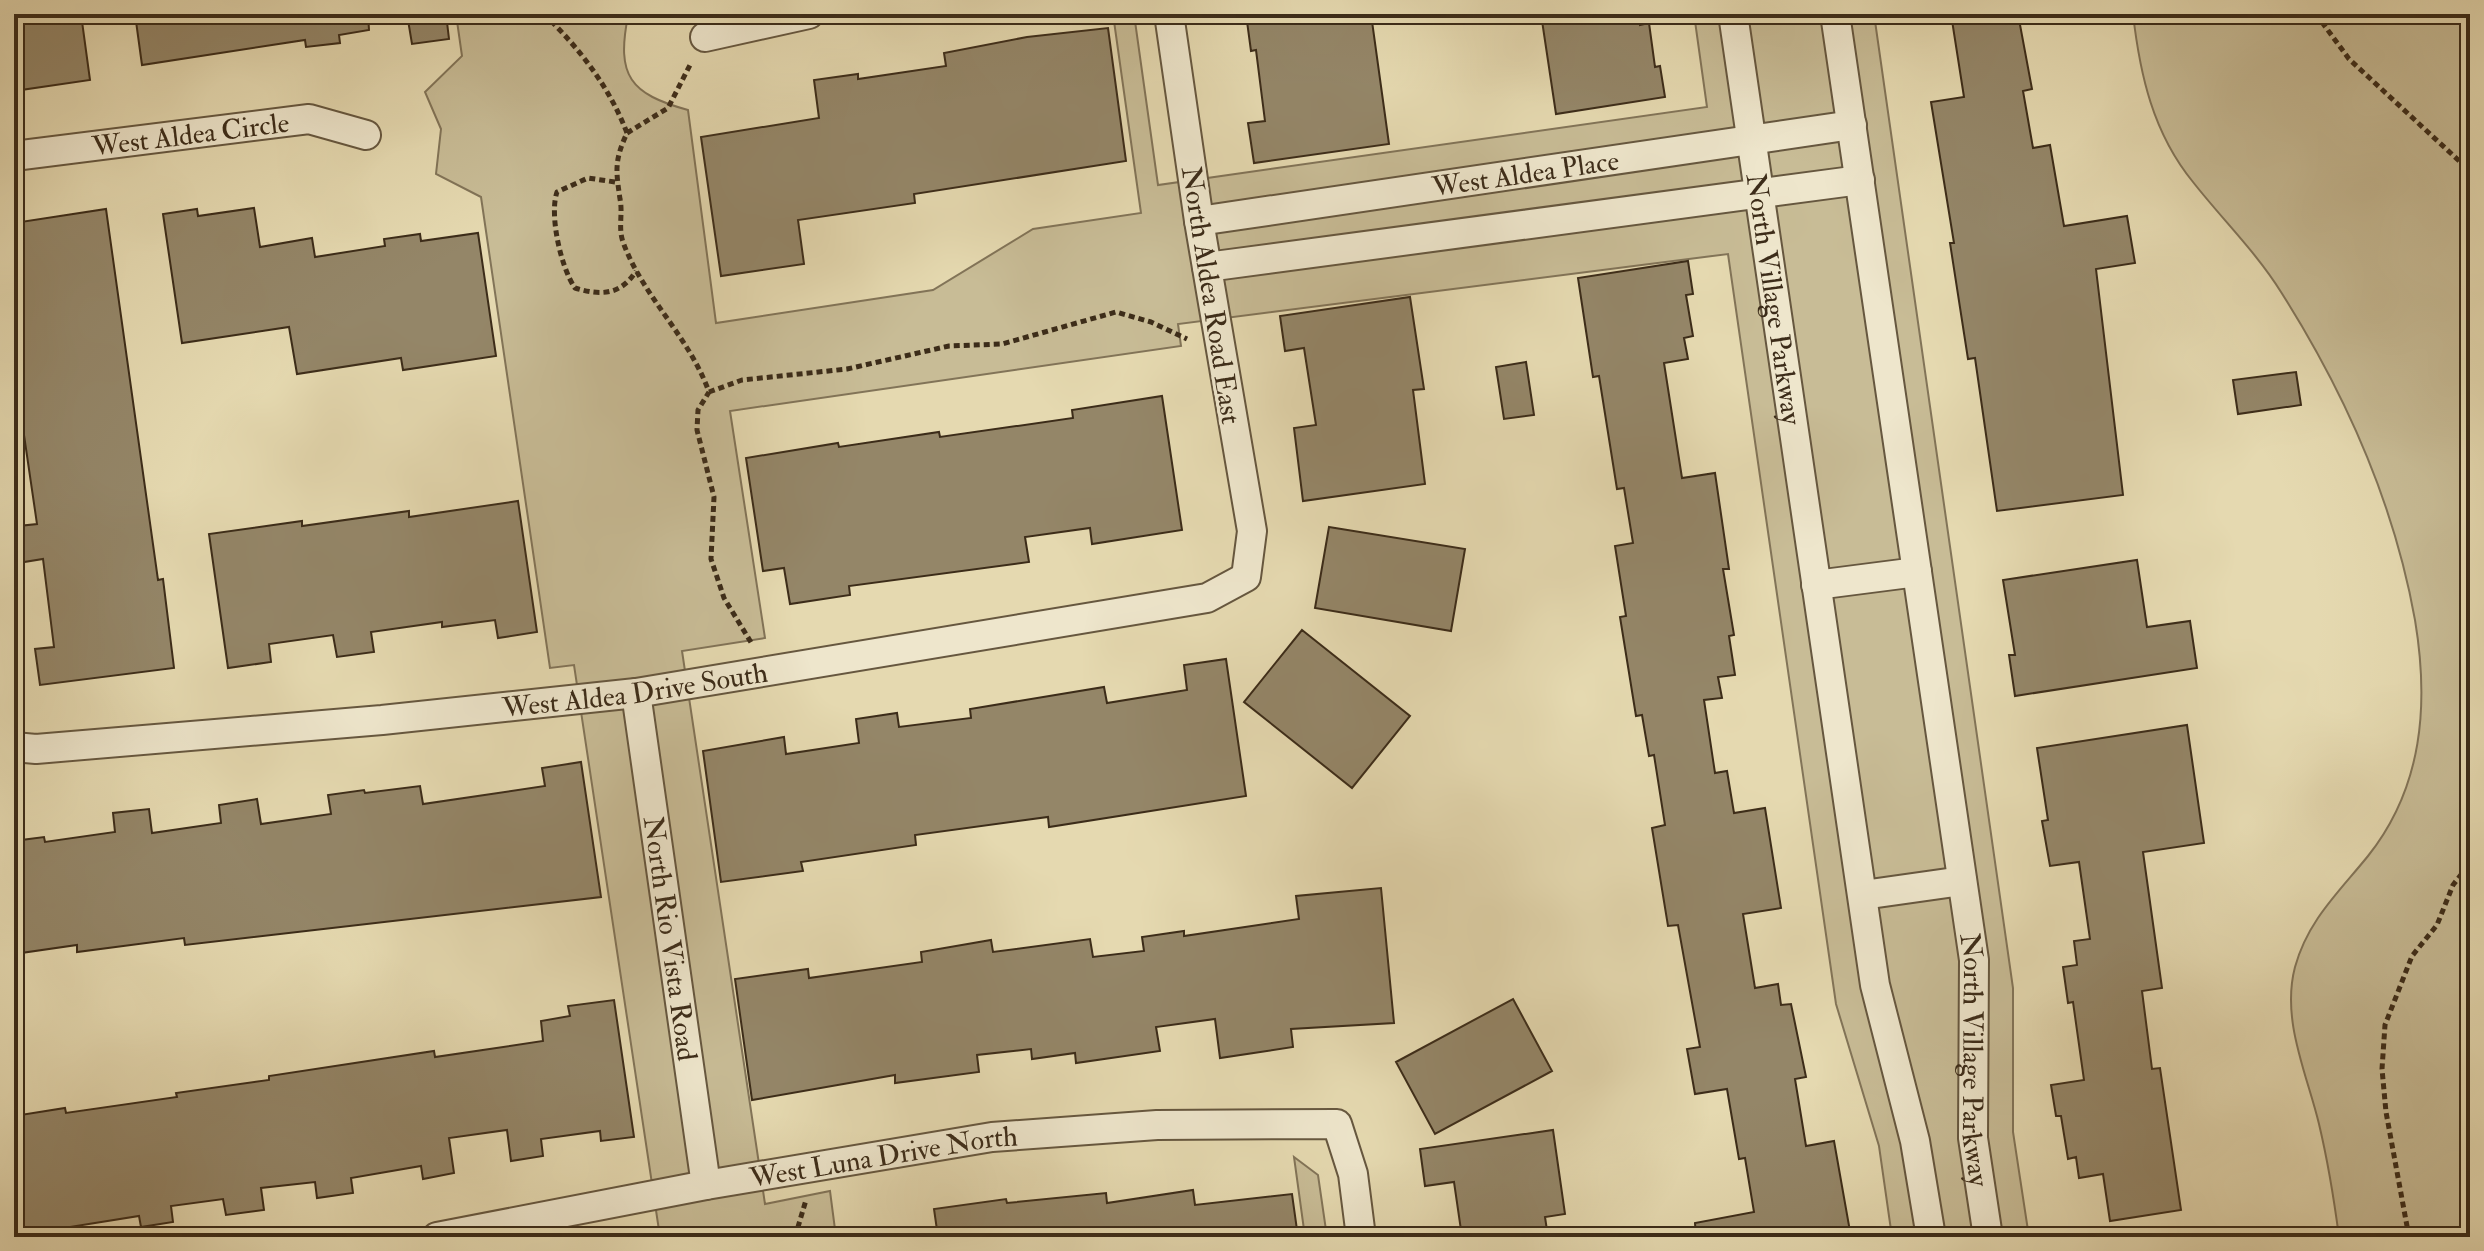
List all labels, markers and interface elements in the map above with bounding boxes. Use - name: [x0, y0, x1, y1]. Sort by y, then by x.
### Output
- street label: West Aldea Circle: [89, 106, 292, 165]
- street label: West Aldea Place: [1429, 143, 1622, 206]
- street label: North Aldea Road East: [1173, 164, 1248, 427]
- street label: North Village Parkway: [1738, 171, 1809, 428]
- street label: West Aldea Drive South: [500, 655, 771, 726]
- street label: North Rio Vista Road: [635, 814, 704, 1063]
- street label: North Village Parkway: [1951, 931, 1996, 1190]
- street label: West Luna Drive North: [746, 1119, 1019, 1197]

